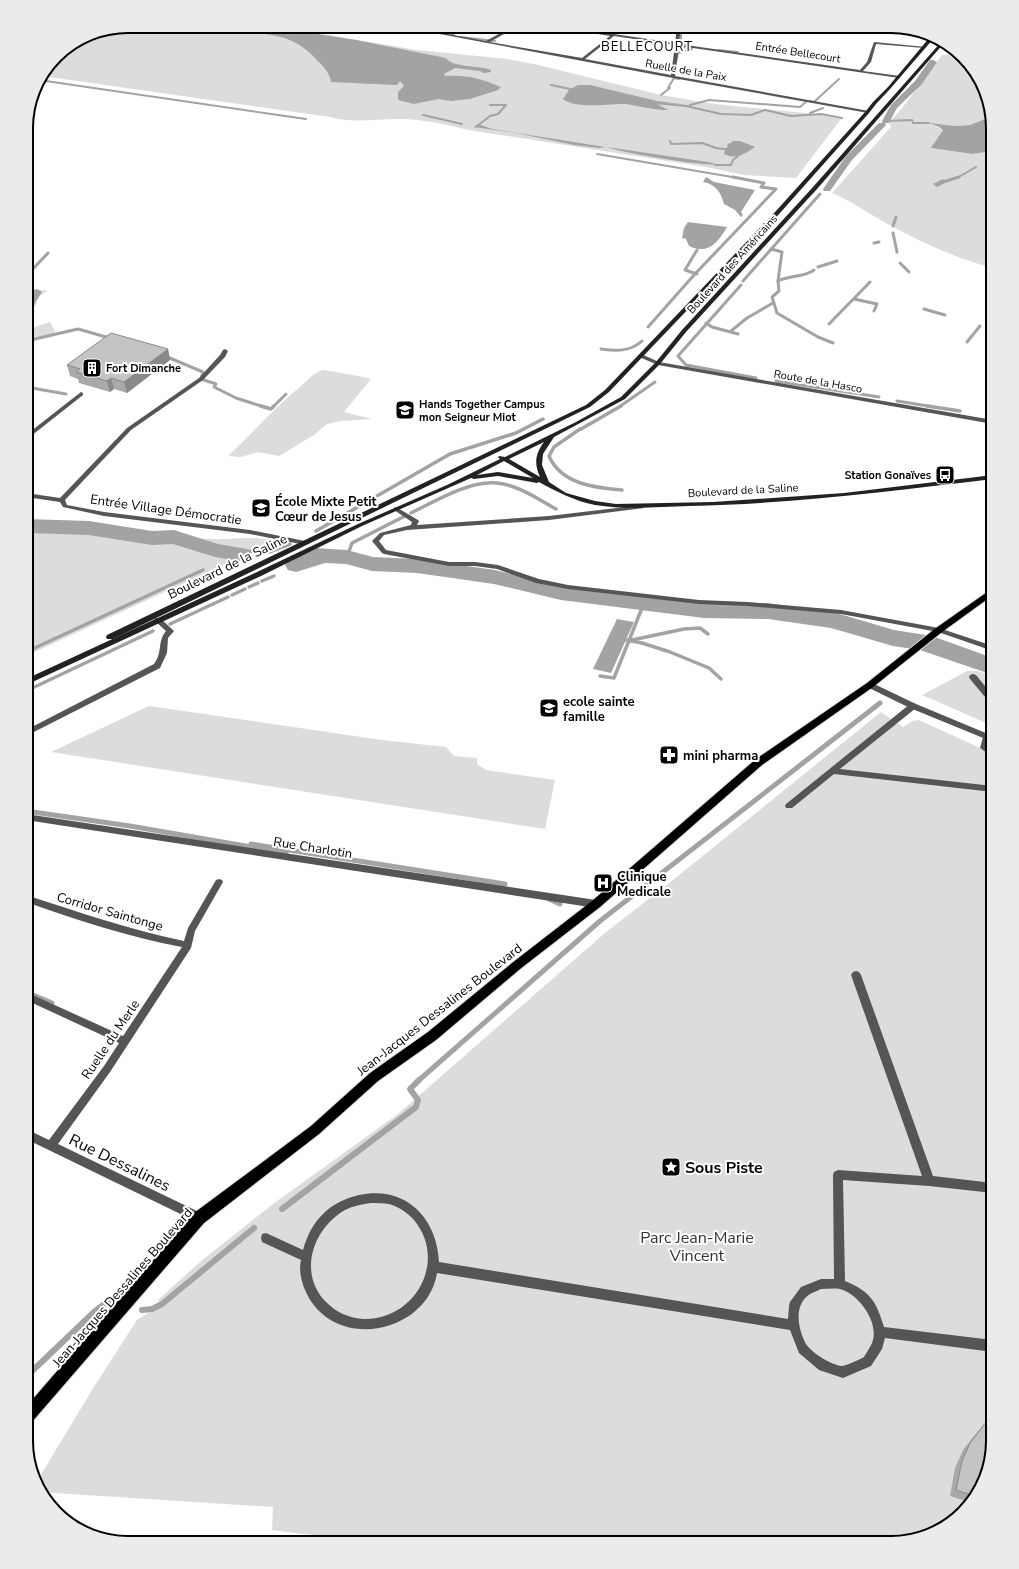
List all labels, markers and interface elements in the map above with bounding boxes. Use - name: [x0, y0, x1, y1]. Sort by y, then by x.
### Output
- district label: BELLECOURT: [601, 38, 693, 56]
- street label: Entrée Bellecourt: [754, 38, 842, 67]
- street label: Ruelle de la Paix: [644, 56, 728, 85]
- street label: Boulevard des Américains: [684, 212, 781, 317]
- building icon: Fort Dimanche: [81, 357, 103, 379]
- place label: Fort Dimanche: [106, 361, 181, 376]
- street label: Route de la Hasco: [772, 366, 863, 397]
- place label: Hands Together Campus mon Seigneur Miot: [419, 397, 545, 425]
- school or university icon: Hands Together Campus mon Seigneur Miot: [394, 399, 416, 421]
- bus stop icon: Station Gonaïves: [934, 464, 956, 486]
- place label: Station Gonaïves: [844, 468, 931, 483]
- street label: Boulevard de la Saline: [687, 480, 799, 501]
- street label: Entrée Village Démocratie: [89, 490, 243, 530]
- place label: École Mixte Petit Cœur de Jesus: [275, 493, 378, 526]
- school or university icon: École Mixte Petit Cœur de Jesus: [250, 497, 272, 519]
- street label: Boulevard de la Saline: [165, 530, 290, 604]
- place label: ecole sainte famille: [563, 693, 635, 726]
- school or university icon: ecole sainte famille: [538, 697, 560, 719]
- pharmacy icon: mini pharma: [658, 744, 680, 766]
- place label: mini pharma: [683, 747, 758, 765]
- street label: Rue Charlotin: [272, 833, 354, 863]
- place label: Clinique Medicale: [617, 868, 671, 901]
- hospital icon: Clinique Medicale: [592, 872, 614, 894]
- street label: Corridor Saintonge: [55, 888, 165, 936]
- street label: Jean-Jacques Dessalines Boulevard: [352, 940, 526, 1081]
- street label: Ruelle du Merle: [78, 996, 144, 1083]
- street label: Rue Dessalines: [65, 1129, 174, 1197]
- place icon: Sous Piste: [660, 1156, 682, 1178]
- place label: Sous Piste: [685, 1157, 763, 1179]
- street label: Jean-Jacques Dessalines Boulevard: [48, 1204, 197, 1372]
- park label: Parc Jean-Marie Vincent: [640, 1227, 754, 1267]

